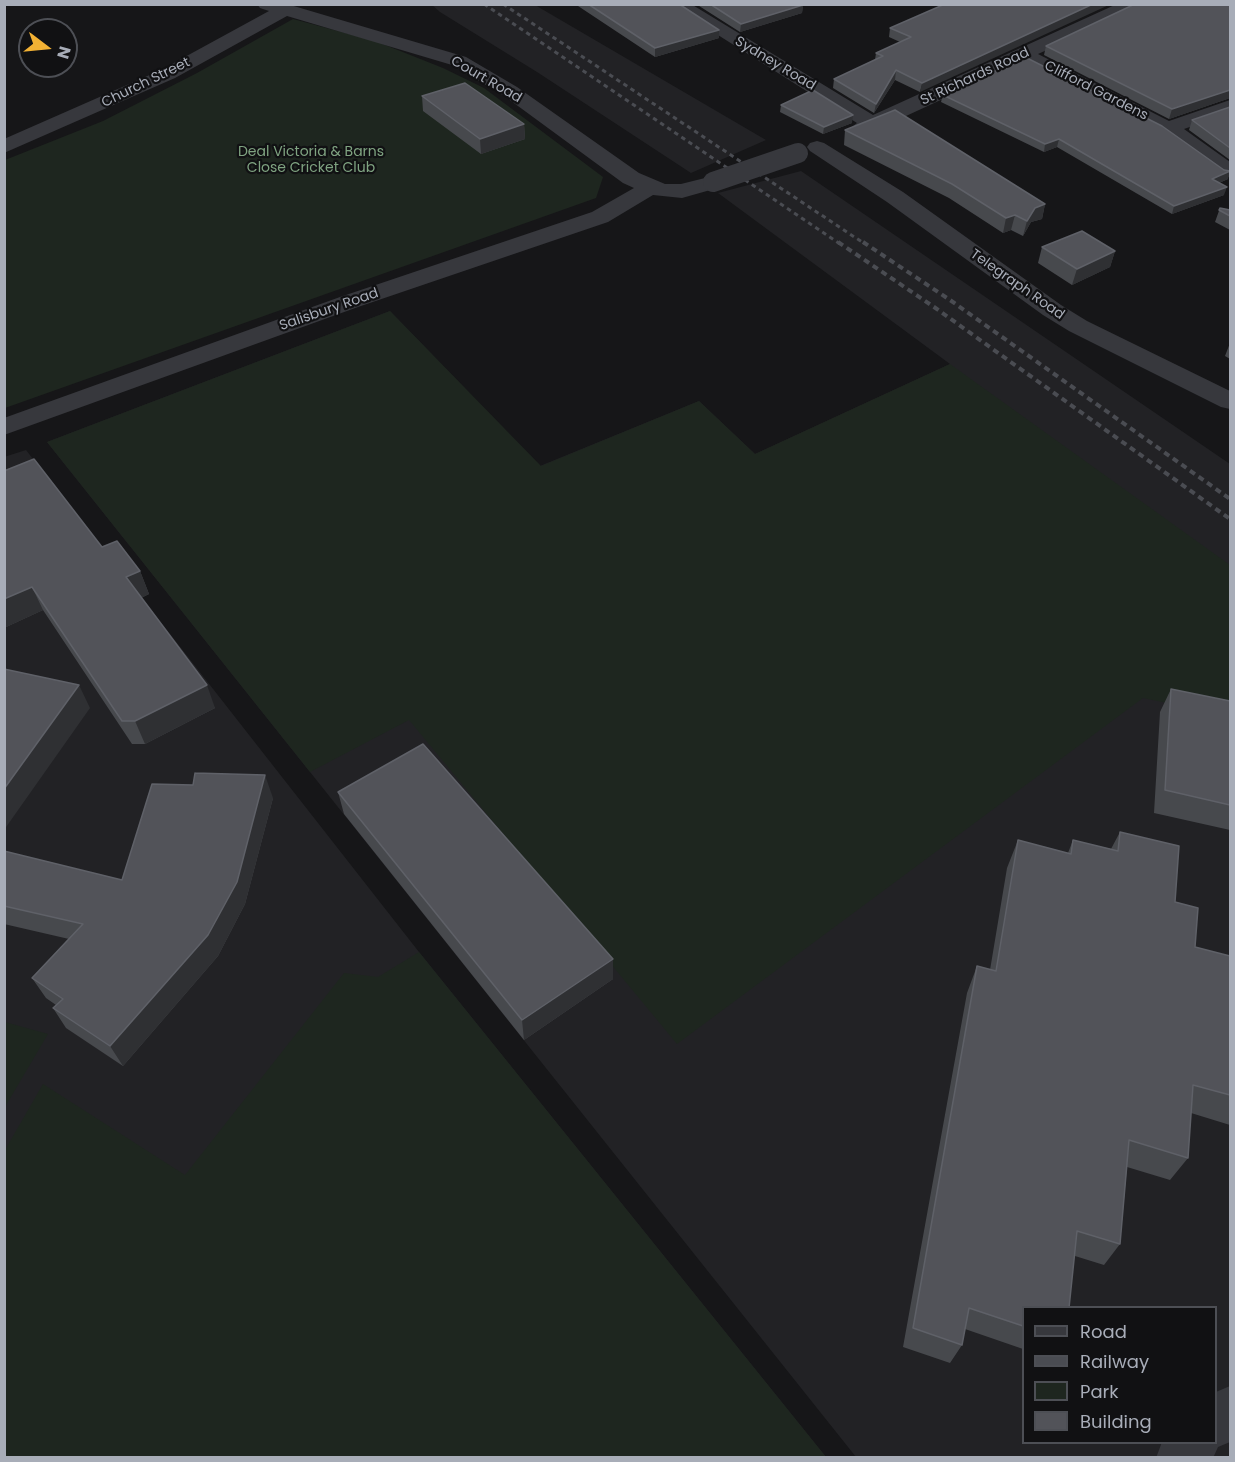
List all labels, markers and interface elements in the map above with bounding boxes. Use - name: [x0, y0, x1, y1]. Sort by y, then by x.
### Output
- north arrow: [18, 18, 78, 78]
- street label: Sydney Road: [732, 33, 818, 95]
- text: N: [51, 44, 77, 62]
- street label: St Richards Road: [918, 44, 1032, 110]
- street label: Court Road: [448, 53, 524, 107]
- street label: Church Street: [99, 54, 193, 112]
- street label: Clifford Gardens: [1041, 58, 1151, 124]
- park label: Deal Victoria & Barns Close Cricket Club: [238, 144, 384, 176]
- street label: Telegraph Road: [967, 246, 1067, 324]
- street label: Salisbury Road: [277, 285, 381, 335]
- legend: [1022, 1306, 1217, 1444]
- text: Road: [1080, 1319, 1127, 1344]
- text: Railway: [1080, 1349, 1149, 1374]
- text: Park: [1080, 1379, 1119, 1404]
- text: Building: [1080, 1409, 1152, 1434]

